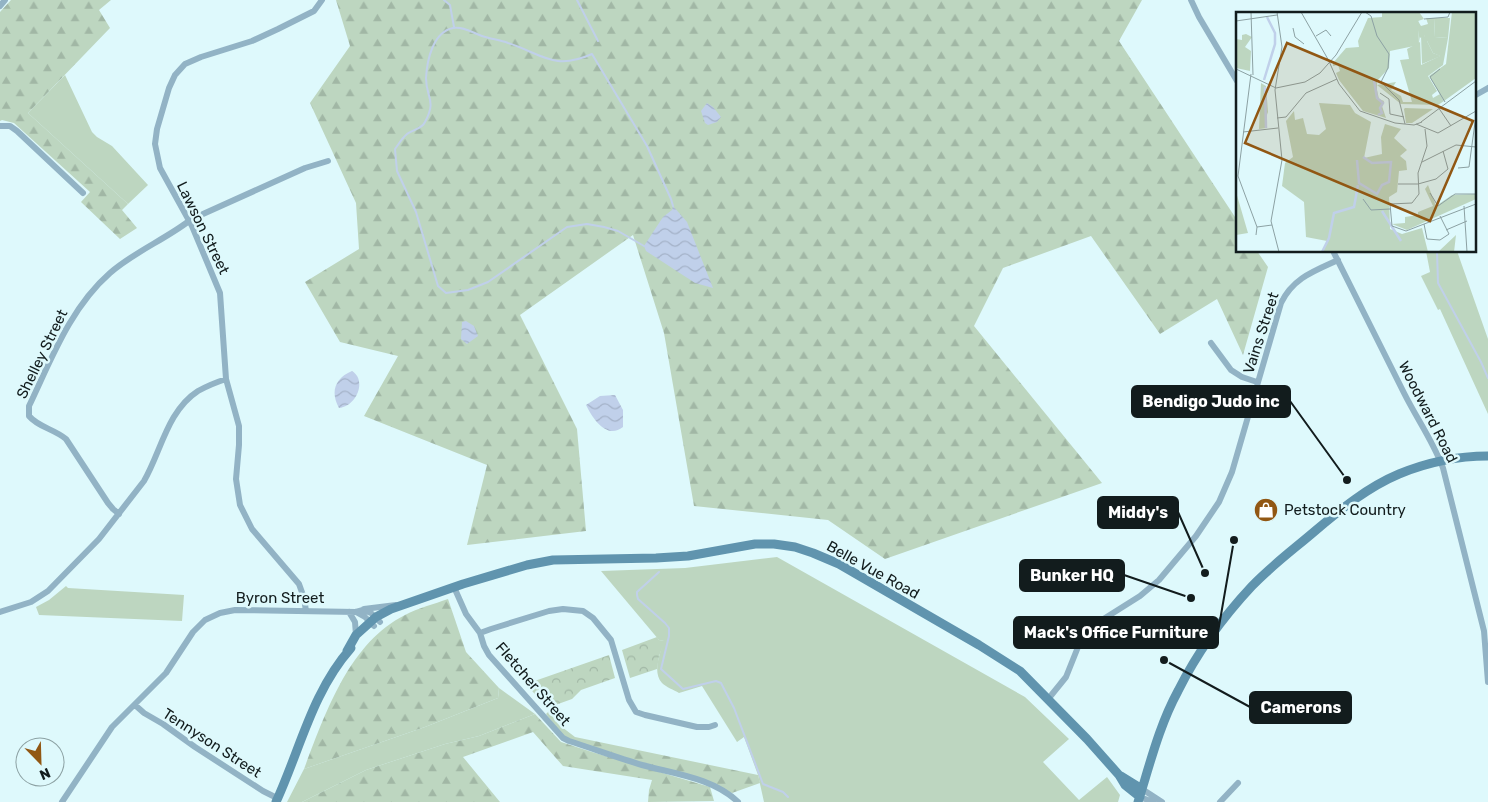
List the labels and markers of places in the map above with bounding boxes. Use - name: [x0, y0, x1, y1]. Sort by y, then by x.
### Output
- callout: Bendigo Judo inc: [1132, 386, 1290, 417]
- callout: Middy's: [1098, 497, 1178, 528]
- shop icon: Petstock Country: [1253, 497, 1279, 523]
- place label: Petstock Country: [1284, 501, 1406, 519]
- callout: Bunker HQ: [1020, 560, 1124, 591]
- callout: Mack's Office Furniture: [1014, 617, 1218, 648]
- callout: Camerons: [1250, 692, 1351, 723]

